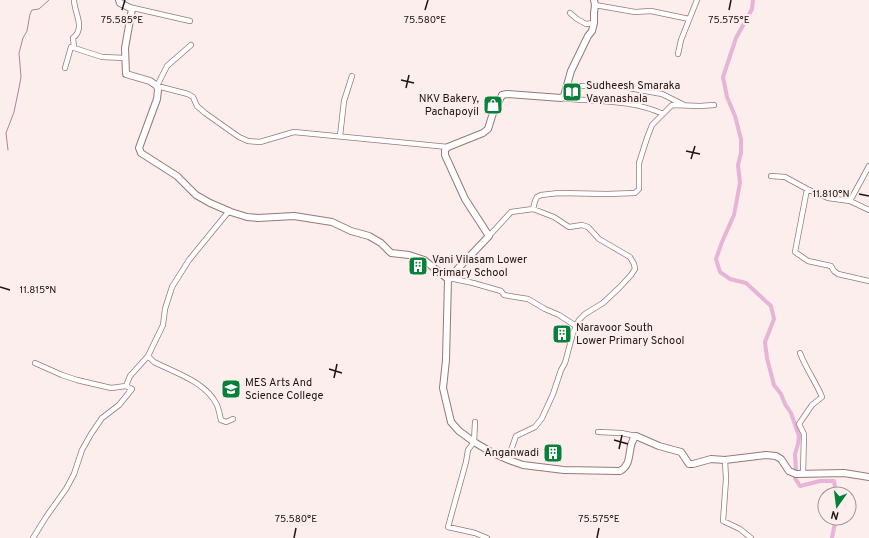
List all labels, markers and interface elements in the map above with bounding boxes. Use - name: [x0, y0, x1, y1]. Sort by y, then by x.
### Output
- text: 75.585°E: [101, 14, 143, 27]
- text: 75.580°E: [404, 14, 446, 27]
- text: 75.575°E: [708, 14, 750, 27]
- place label: Sudheesh Smaraka Vayanashala: [586, 79, 680, 106]
- library icon: Sudheesh Smaraka Vayanashala: [561, 81, 583, 103]
- place label: NKV Bakery, Pachapoyil: [419, 92, 480, 119]
- shop icon: NKV Bakery, Pachapoyil: [482, 94, 504, 116]
- text: 11.810°N: [812, 188, 850, 201]
- place label: Vani Vilasam Lower Primary School: [432, 253, 528, 280]
- building icon: Vani Vilasam Lower Primary School: [407, 255, 429, 277]
- text: 11.815°N: [20, 284, 56, 297]
- place label: Naravoor South Lower Primary School: [576, 321, 684, 348]
- building icon: Naravoor South Lower Primary School: [551, 323, 573, 345]
- place label: MES Arts And Science College: [245, 376, 323, 403]
- school or university icon: MES Arts And Science College: [220, 378, 242, 400]
- building icon: Anganwadi: [542, 442, 564, 464]
- place label: Anganwadi: [484, 446, 539, 460]
- north arrow: [817, 486, 857, 526]
- text: N: [829, 507, 840, 522]
- text: 75.580°E: [275, 513, 317, 526]
- text: 75.575°E: [578, 513, 620, 526]

